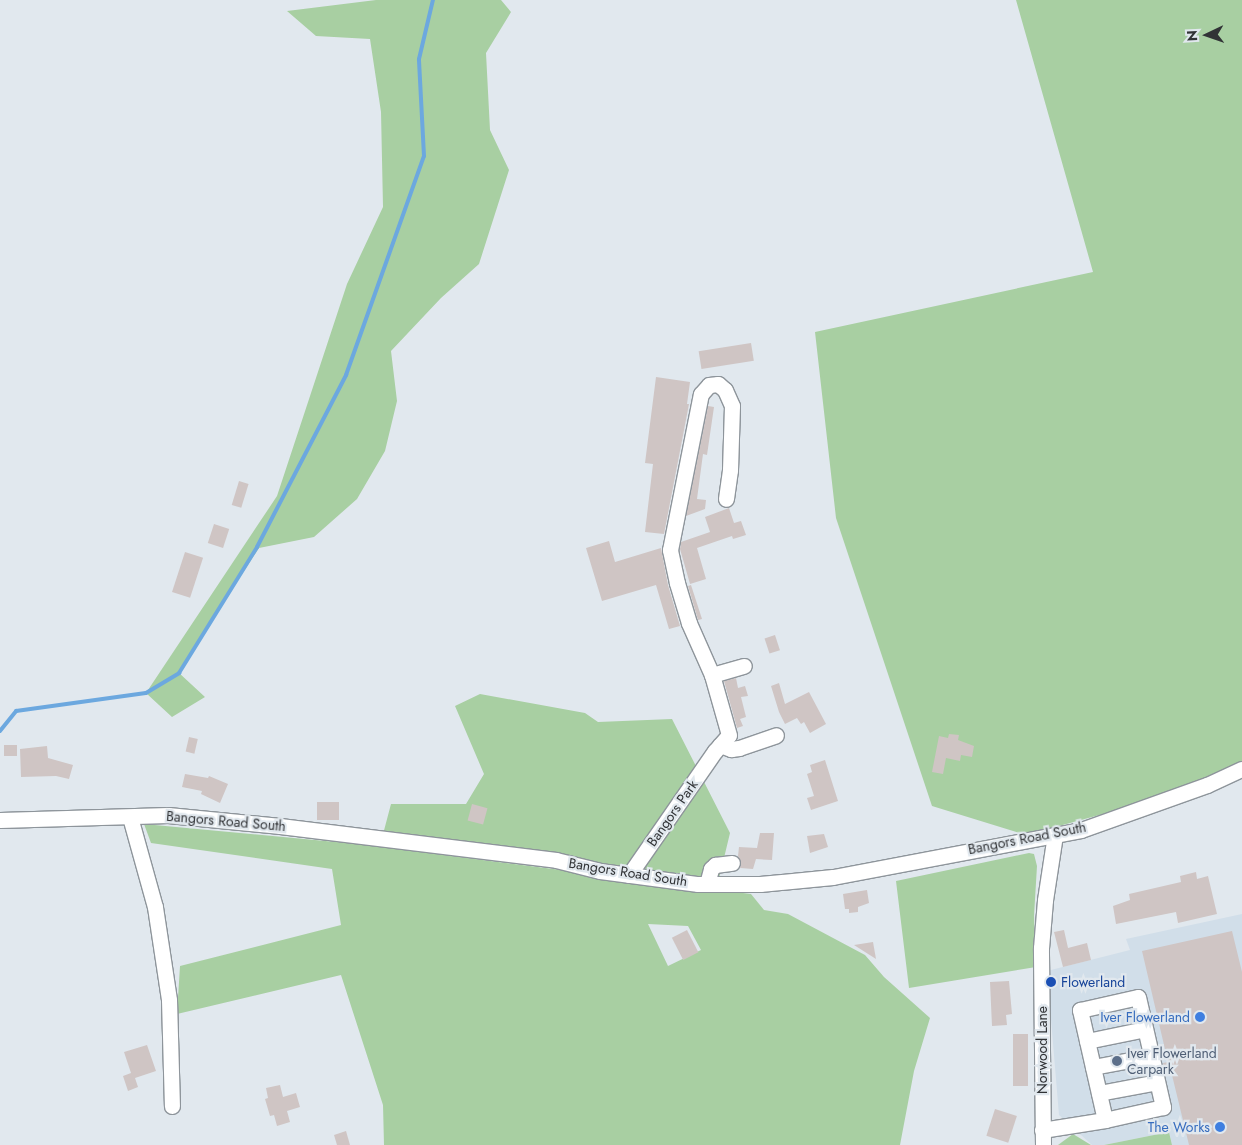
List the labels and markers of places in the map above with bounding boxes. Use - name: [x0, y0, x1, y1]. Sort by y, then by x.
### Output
- place label: Flowerland: [1061, 974, 1125, 990]
- marker: Flowerland: [1045, 976, 1057, 988]
- place label: Iver Flowerland: [1100, 1009, 1190, 1025]
- marker: Iver Flowerland: [1194, 1011, 1206, 1023]
- place label: Iver Flowerland Carpark: [1127, 1045, 1217, 1078]
- marker: Iver Flowerland Carpark: [1111, 1055, 1123, 1067]
- place label: The Works: [1148, 1119, 1210, 1135]
- marker: The Works: [1214, 1121, 1226, 1133]

